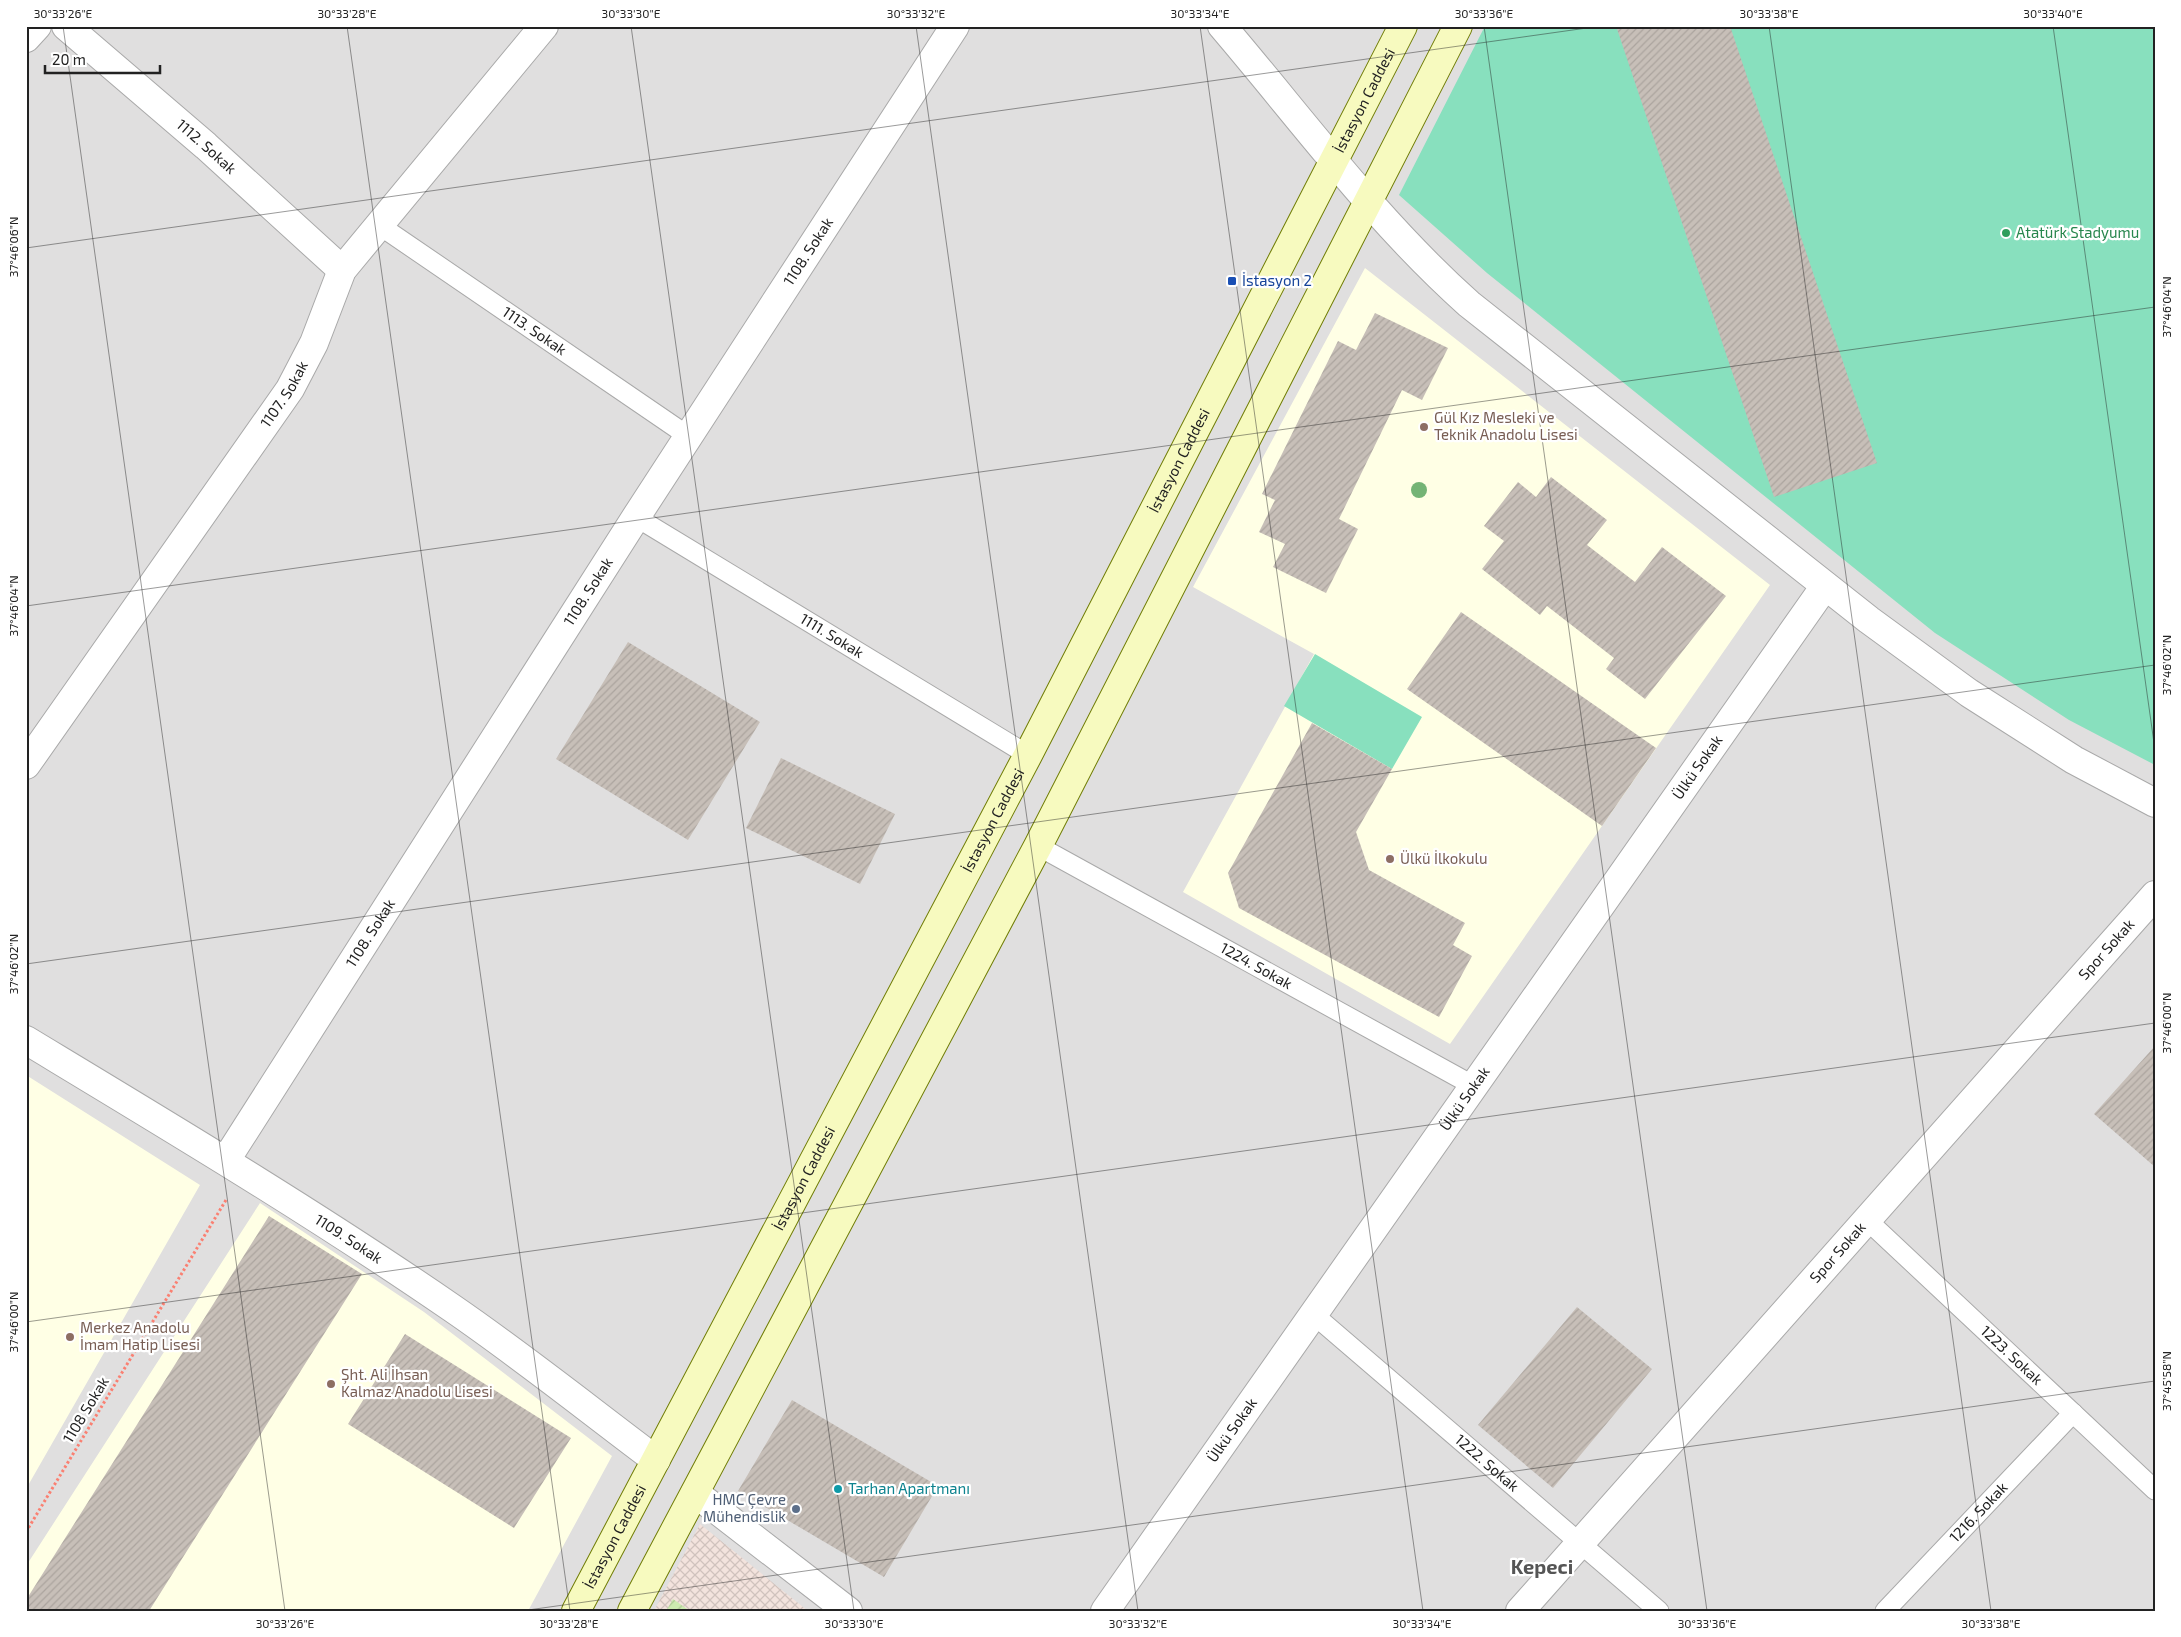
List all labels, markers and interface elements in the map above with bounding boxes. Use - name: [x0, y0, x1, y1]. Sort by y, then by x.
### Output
- text: 30°33'26"E: [34, 6, 93, 20]
- text: 30°33'28"E: [317, 6, 377, 20]
- text: 30°33'30"E: [602, 6, 661, 20]
- text: 30°33'32"E: [887, 6, 946, 20]
- text: 30°33'34"E: [1170, 6, 1230, 20]
- text: 30°33'36"E: [1455, 6, 1514, 20]
- text: 30°33'38"E: [1739, 6, 1799, 20]
- text: 30°33'40"E: [2023, 6, 2083, 20]
- scale bar: [45, 42, 160, 74]
- street label: İstasyon Caddesi: [1329, 45, 1398, 155]
- text: 20 m: [52, 50, 86, 68]
- street label: 1112. Sokak: [173, 115, 241, 177]
- street label: 1108. Sokak: [779, 213, 836, 288]
- text: 37°46'06"N: [6, 217, 20, 277]
- place label: Atatürk Stadyumu: [2016, 223, 2139, 241]
- marker: Atatürk Stadyumu: [2000, 227, 2012, 239]
- place label: İstasyon 2: [1242, 271, 1312, 289]
- marker: İstasyon 2: [1226, 275, 1238, 287]
- text: 37°46'04"N: [2159, 276, 2173, 338]
- street label: 1113. Sokak: [499, 302, 571, 359]
- street label: 1107. Sokak: [256, 357, 311, 430]
- street label: İstasyon Caddesi: [1144, 405, 1213, 515]
- place label: Gül Kız Mesleki ve Teknik Anadolu Lisesi: [1434, 408, 1578, 443]
- marker: Gül Kız Mesleki ve Teknik Anadolu Lisesi: [1418, 421, 1430, 433]
- street label: 1108. Sokak: [559, 553, 616, 629]
- text: 37°46'04"N: [6, 575, 20, 637]
- street label: 1111. Sokak: [797, 609, 868, 661]
- text: 37°46'02"N: [2159, 635, 2173, 695]
- street label: Ülkü Sokak: [1668, 731, 1726, 802]
- street label: İstasyon Caddesi: [958, 765, 1027, 875]
- place label: Ülkü İlkokulu: [1400, 849, 1487, 867]
- marker: Ülkü İlkokulu: [1384, 853, 1396, 865]
- street label: 1108. Sokak: [341, 895, 398, 970]
- street label: Spor Sokak: [2074, 915, 2138, 983]
- text: 37°46'02"N: [6, 934, 20, 994]
- street label: 1224. Sokak: [1218, 938, 1296, 992]
- text: 37°46'00"N: [2159, 992, 2173, 1054]
- street label: Ülkü Sokak: [1435, 1062, 1493, 1134]
- street label: İstasyon Caddesi: [769, 1123, 838, 1233]
- street label: 1109. Sokak: [312, 1210, 387, 1267]
- street label: Spor Sokak: [1805, 1218, 1869, 1286]
- text: 37°46'00"N: [6, 1291, 20, 1353]
- place label: Merkez Anadolu İmam Hatip Lisesi: [80, 1318, 200, 1353]
- street label: 1223. Sokak: [1977, 1321, 2047, 1388]
- marker: Merkez Anadolu İmam Hatip Lisesi: [64, 1331, 76, 1343]
- text: 37°45'58"N: [2159, 1351, 2173, 1411]
- place label: Şht. Ali İhsan Kalmaz Anadolu Lisesi: [341, 1365, 493, 1400]
- street label: 1108 Sokak: [58, 1373, 112, 1446]
- marker: Şht. Ali İhsan Kalmaz Anadolu Lisesi: [325, 1378, 337, 1390]
- street label: Ülkü Sokak: [1202, 1394, 1260, 1465]
- street label: 1222. Sokak: [1452, 1430, 1523, 1495]
- street label: 1216. Sokak: [1945, 1478, 2011, 1546]
- place label: Tarhan Apartmanı: [848, 1479, 970, 1497]
- street label: İstasyon Caddesi: [580, 1481, 649, 1591]
- marker: Tarhan Apartmanı: [832, 1483, 844, 1495]
- place label: HMC Çevre Mühendislik: [703, 1490, 786, 1525]
- marker: HMC Çevre Mühendislik: [790, 1503, 802, 1515]
- district label: Kepeci: [1511, 1554, 1573, 1578]
- text: 30°33'26"E: [256, 1616, 315, 1630]
- text: 30°33'28"E: [539, 1616, 599, 1630]
- text: 30°33'30"E: [825, 1616, 884, 1630]
- text: 30°33'32"E: [1109, 1616, 1168, 1630]
- text: 30°33'34"E: [1392, 1616, 1452, 1630]
- text: 30°33'36"E: [1678, 1616, 1737, 1630]
- text: 30°33'38"E: [1961, 1616, 2021, 1630]

